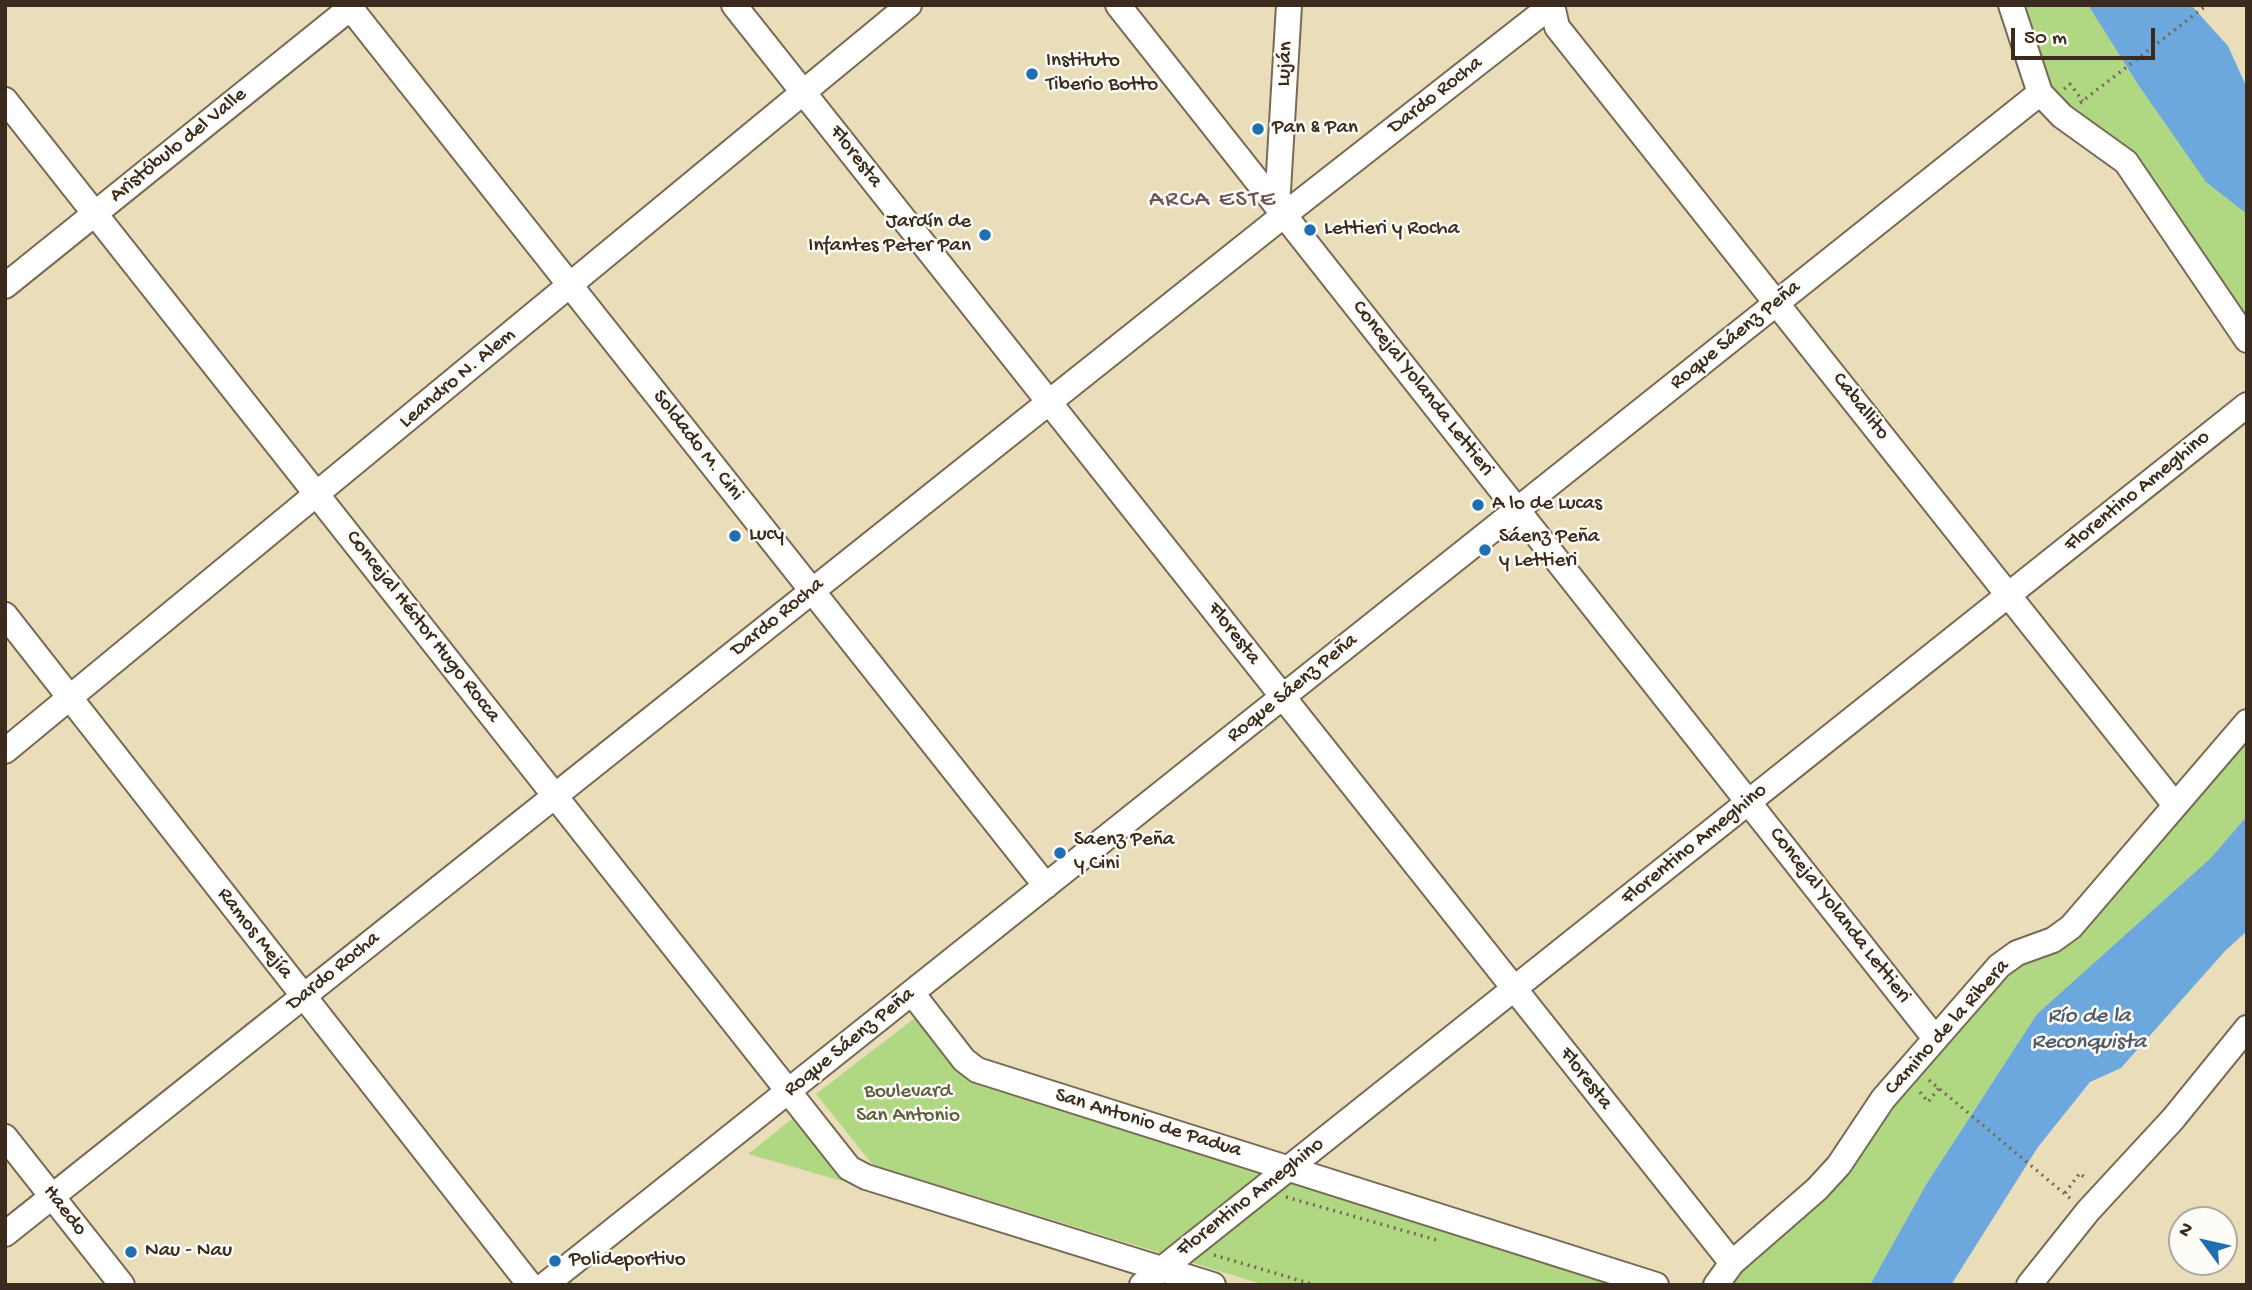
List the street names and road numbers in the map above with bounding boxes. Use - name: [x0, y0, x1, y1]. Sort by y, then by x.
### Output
- street label: Luján: [1272, 41, 1300, 87]
- street label: Dardo Rocha: [1384, 51, 1488, 141]
- street label: Aristóbulo del Valle: [105, 83, 253, 209]
- street label: Floresta: [823, 121, 887, 193]
- street label: Roque Sáenz Peña: [1666, 276, 1806, 396]
- street label: Concejal Yolanda Lettieri: [1345, 296, 1499, 482]
- street label: Leandro N. Alem: [395, 323, 521, 435]
- street label: Caballito: [1826, 368, 1894, 446]
- street label: Soldado M. Cini: [646, 385, 748, 507]
- street label: Florentino Ameghino: [2060, 425, 2216, 559]
- street label: Concejal Héctor Hugo Rocca: [339, 526, 505, 728]
- street label: Dardo Rocha: [726, 573, 830, 663]
- street label: Floresta: [1201, 598, 1265, 670]
- street label: Roque Sáenz Peña: [1223, 629, 1363, 749]
- street label: Florentino Ameghino: [1617, 778, 1773, 912]
- street label: Concejal Yolanda Lettieri: [1762, 823, 1916, 1009]
- street label: Ramos Mejía: [211, 883, 297, 985]
- street label: Dardo Rocha: [282, 927, 386, 1017]
- street label: Camino de la Ribera: [1880, 955, 2016, 1101]
- street label: Roque Sáenz Peña: [780, 983, 920, 1103]
- street label: Floresta: [1553, 1043, 1617, 1115]
- street label: San Antonio de Padua: [1052, 1084, 1244, 1164]
- street label: Florentino Ameghino: [1172, 1133, 1330, 1263]
- street label: Haedo: [36, 1181, 92, 1241]

